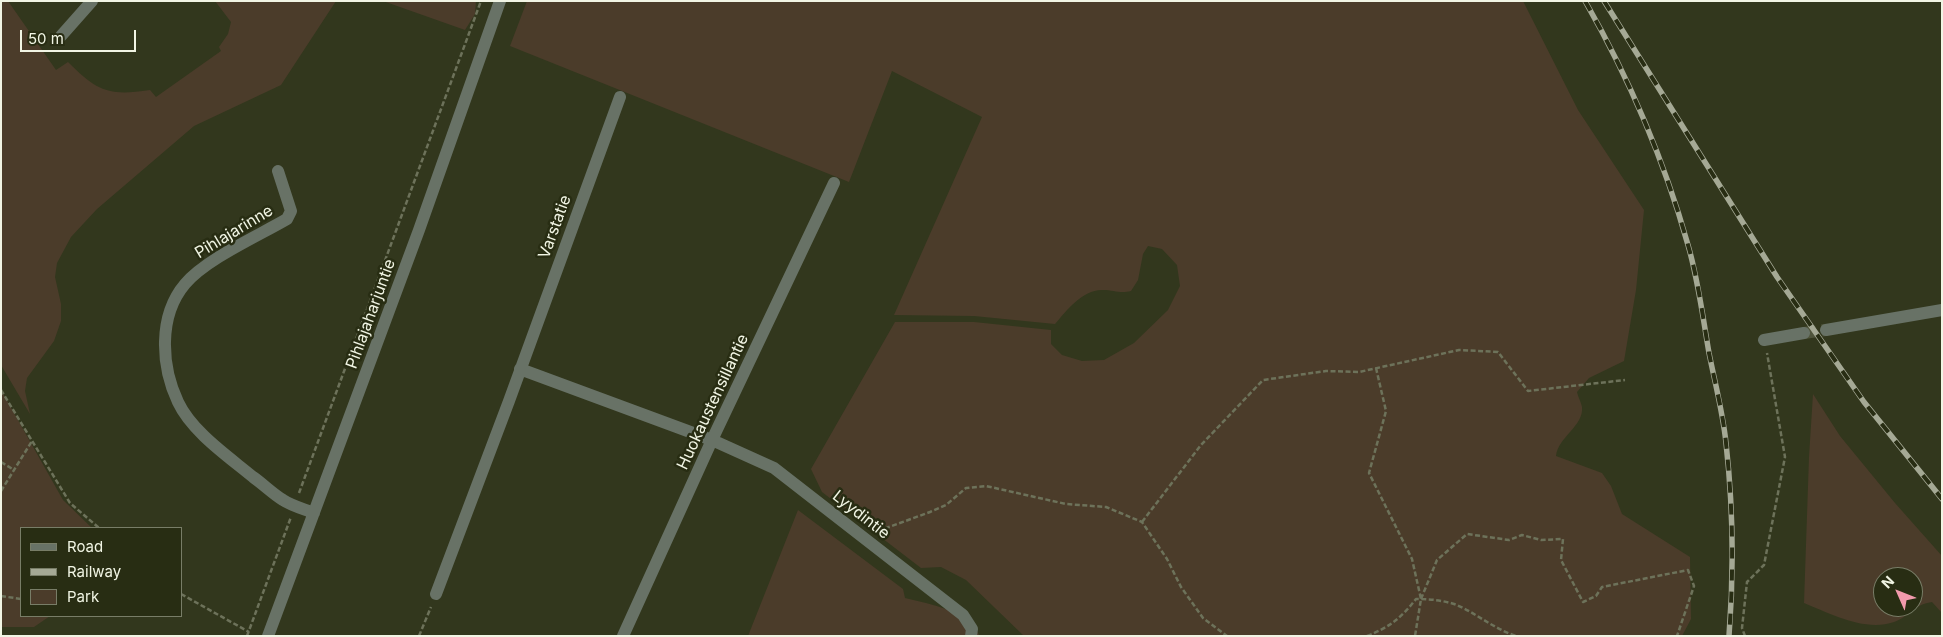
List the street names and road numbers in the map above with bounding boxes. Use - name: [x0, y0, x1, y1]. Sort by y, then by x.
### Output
- street label: Varstatie: [535, 193, 575, 261]
- street label: Pihlajarinne: [191, 201, 277, 263]
- street label: Pihlajaharjuntie: [342, 257, 400, 371]
- street label: Huokaustensillantie: [673, 331, 753, 473]
- street label: Lyydintie: [829, 487, 893, 543]

